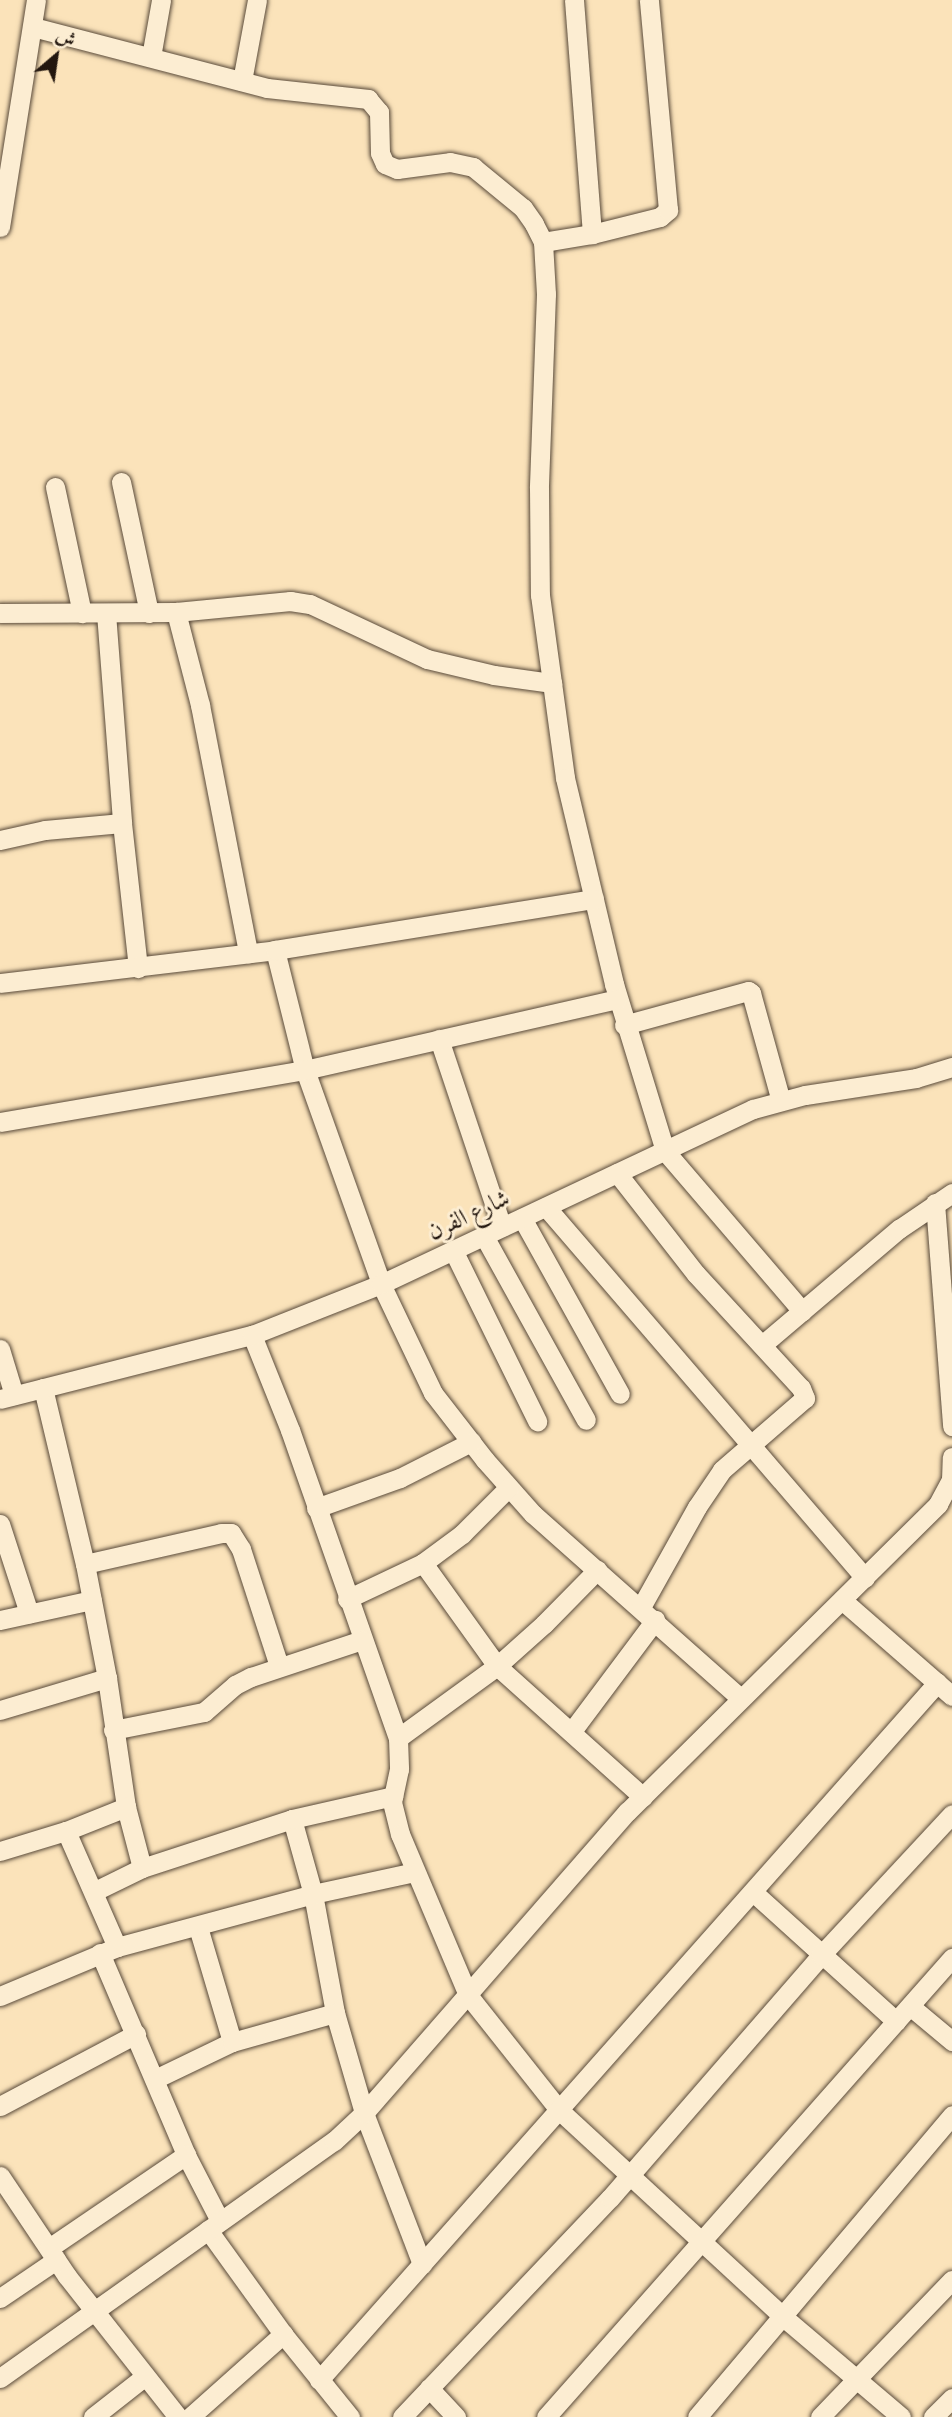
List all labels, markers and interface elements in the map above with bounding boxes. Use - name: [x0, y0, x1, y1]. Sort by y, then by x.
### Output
- north arrow: [21, 21, 91, 91]
- text: ش: [52, 23, 80, 53]
- street label: شارع الفرن: [423, 1185, 515, 1247]

